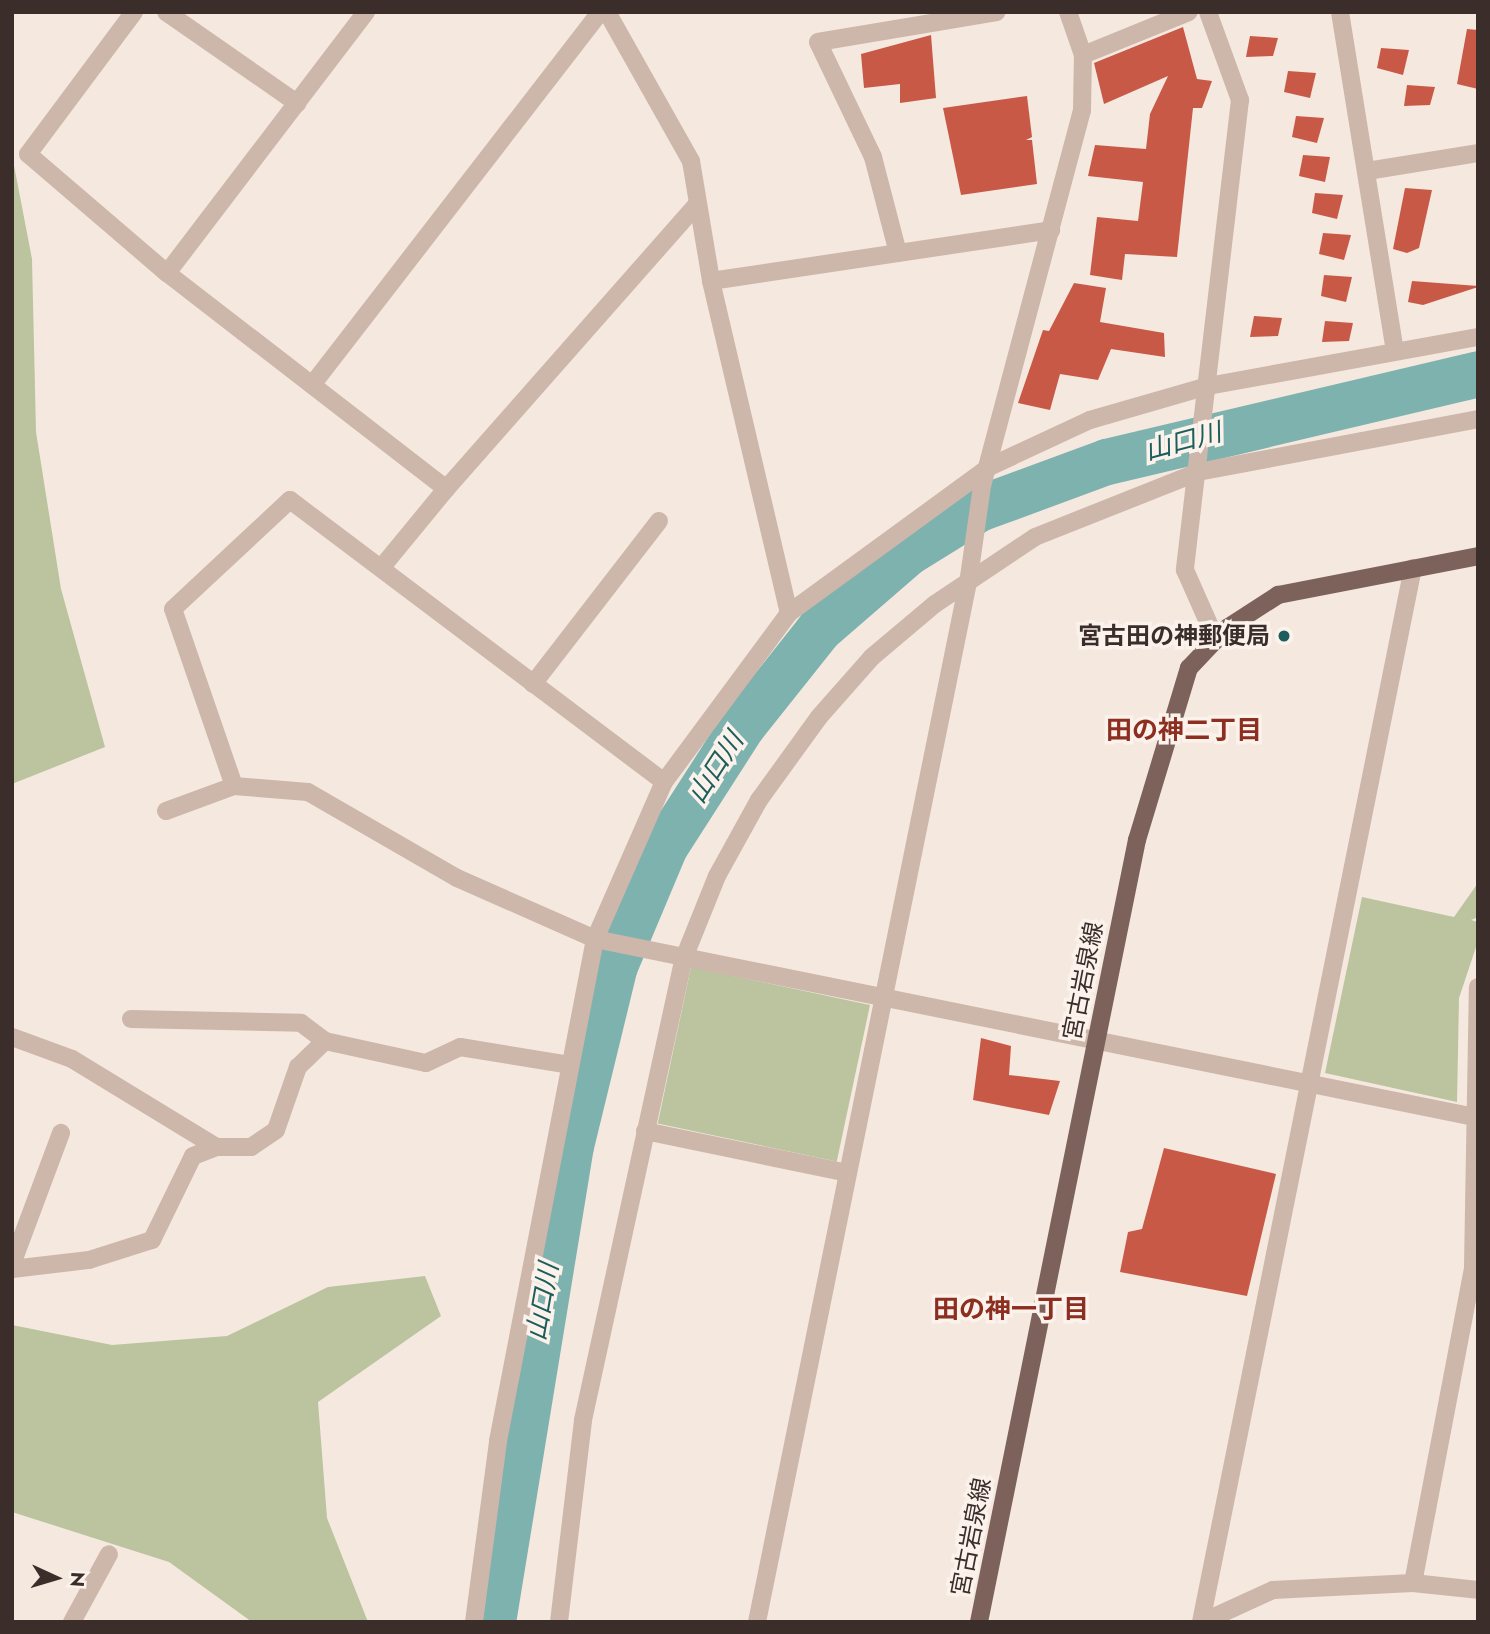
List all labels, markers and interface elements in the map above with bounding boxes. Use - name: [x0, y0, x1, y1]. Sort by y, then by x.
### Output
- water label: 山口川: [1141, 417, 1225, 467]
- place label: 宮古田の神郵便局: [1078, 622, 1270, 650]
- marker: 宮古田の神郵便局: [1276, 628, 1292, 644]
- district label: 田の神二丁目: [1106, 715, 1262, 747]
- water label: 山口川: [682, 727, 750, 809]
- street label: 宮古岩泉線: [1057, 919, 1109, 1043]
- water label: 山口川: [521, 1261, 565, 1343]
- district label: 田の神一丁目: [933, 1294, 1089, 1326]
- street label: 宮古岩泉線: [945, 1475, 997, 1599]
- north arrow: [21, 1543, 91, 1613]
- text: N: [63, 1571, 91, 1588]

